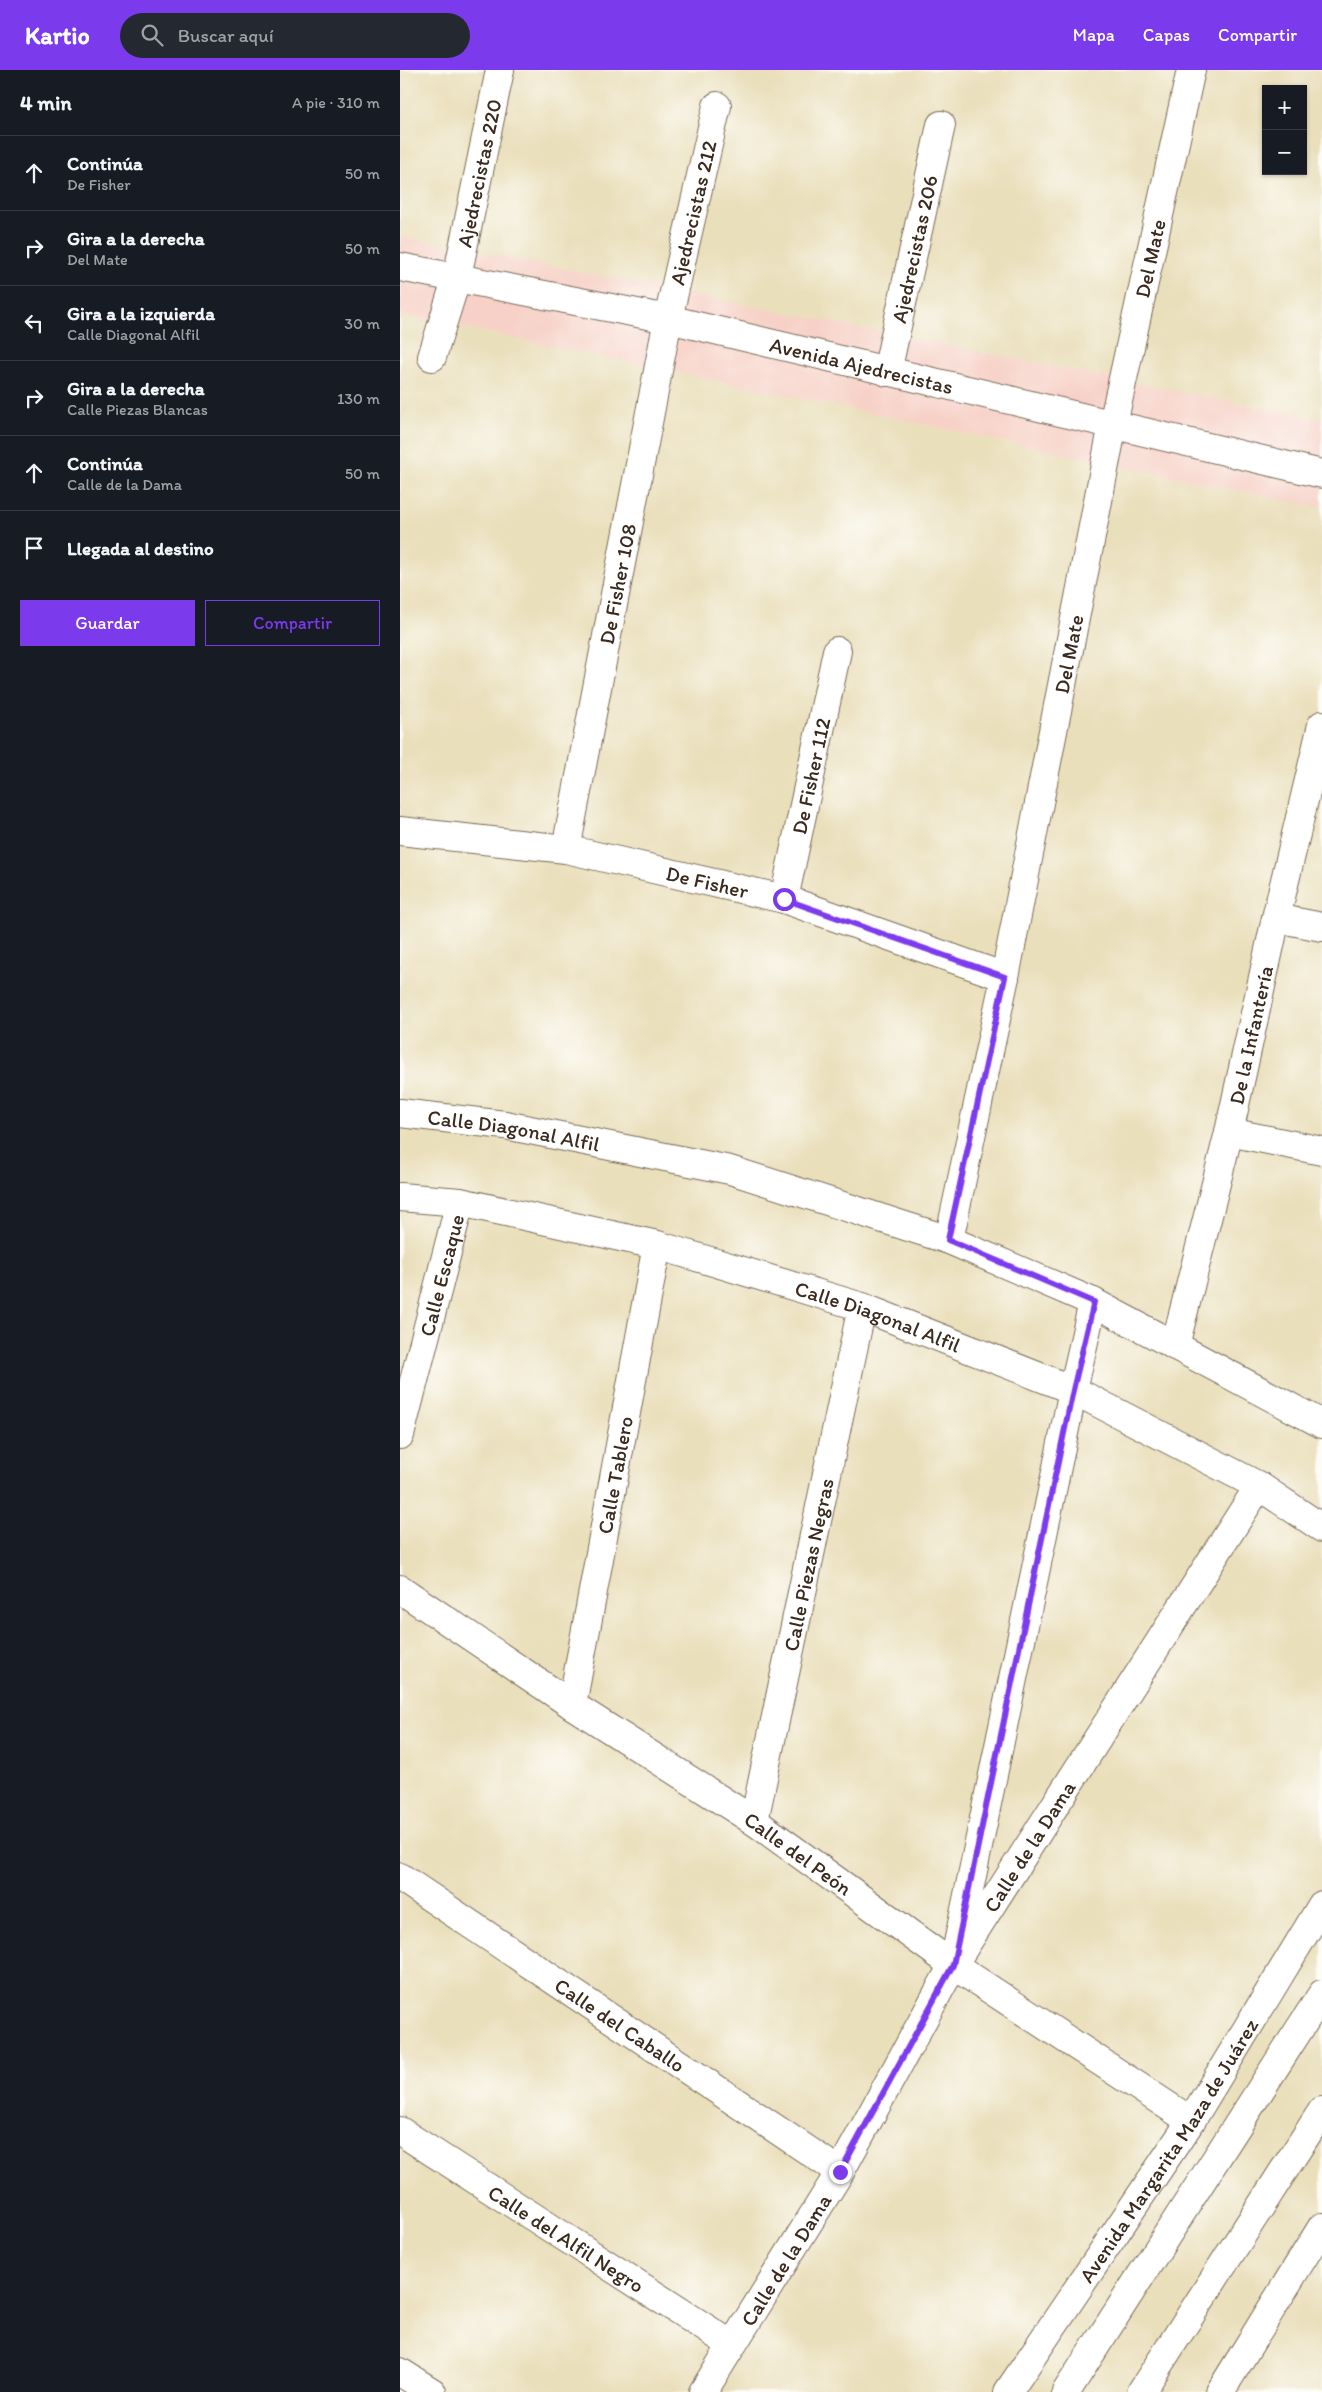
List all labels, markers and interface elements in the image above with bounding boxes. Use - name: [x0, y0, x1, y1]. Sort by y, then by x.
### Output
- search box: [120, 13, 470, 58]
- text: Kartio: [25, 21, 90, 50]
- icon: search: [138, 21, 166, 49]
- text: Buscar aquí: [178, 24, 274, 47]
- text: Mapa: [1073, 24, 1115, 46]
- text: Capas: [1143, 24, 1190, 46]
- text: Compartir: [1218, 24, 1297, 46]
- map controls: [1262, 85, 1307, 175]
- button: +: [1262, 85, 1307, 130]
- text: 4 min: [20, 90, 72, 115]
- text: A pie · 310 m: [292, 93, 380, 112]
- street label: Ajedrecistas 220: [451, 97, 506, 249]
- button: −: [1262, 130, 1307, 175]
- street label: Ajedrecistas 212: [664, 138, 721, 287]
- text: Continúa: [67, 152, 143, 175]
- icon: ahead: [20, 159, 48, 187]
- text: 50 m: [345, 164, 380, 183]
- street label: Ajedrecistas 206: [886, 173, 942, 325]
- text: De Fisher: [67, 175, 131, 194]
- street label: Del Mate: [1129, 217, 1170, 300]
- text: Gira a la derecha: [67, 227, 205, 250]
- icon: right: [20, 234, 48, 262]
- text: 50 m: [345, 239, 380, 258]
- text: Del Mate: [67, 250, 128, 269]
- text: Gira a la izquierda: [67, 302, 215, 325]
- icon: left: [20, 309, 48, 337]
- text: 30 m: [344, 314, 380, 333]
- text: Calle Diagonal Alfil: [67, 325, 200, 344]
- street label: Avenida Ajedrecistas: [767, 331, 956, 399]
- text: Gira a la derecha: [67, 377, 205, 400]
- icon: right: [20, 384, 48, 412]
- text: 130 m: [337, 389, 380, 408]
- text: Calle Piezas Blancas: [67, 400, 208, 419]
- text: Continúa: [67, 452, 143, 475]
- icon: ahead: [20, 459, 48, 487]
- text: 50 m: [345, 464, 380, 483]
- text: Calle de la Dama: [67, 475, 182, 494]
- street label: De Fisher 108: [593, 521, 641, 646]
- icon: arrive: [20, 534, 48, 562]
- text: Llegada al destino: [67, 537, 214, 560]
- button: Guardar: [20, 600, 195, 646]
- button: Compartir: [205, 600, 380, 646]
- street label: Del Mate: [1048, 612, 1088, 696]
- street label: De Fisher 112: [786, 715, 835, 836]
- street label: De Fisher: [664, 860, 751, 903]
- route start: [773, 888, 796, 911]
- street label: De la Infantería: [1223, 963, 1278, 1107]
- street label: Calle Diagonal Alfil: [426, 1104, 602, 1156]
- street label: Calle Escaque: [413, 1211, 469, 1339]
- street label: Calle Diagonal Alfil: [792, 1275, 964, 1357]
- street label: Calle Tablero: [591, 1414, 638, 1536]
- street label: Calle Piezas Negras: [778, 1476, 838, 1653]
- street label: Calle de la Dama: [978, 1776, 1080, 1917]
- street label: Calle del Peón: [740, 1806, 857, 1900]
- street label: Calle del Caballo: [550, 1972, 690, 2077]
- street label: Avenida Margarita Maza de Juárez: [1073, 2013, 1263, 2287]
- route end: [829, 2161, 852, 2184]
- street label: Calle del Alfil Negro: [484, 2179, 649, 2298]
- street label: Calle de la Dama: [735, 2189, 836, 2330]

